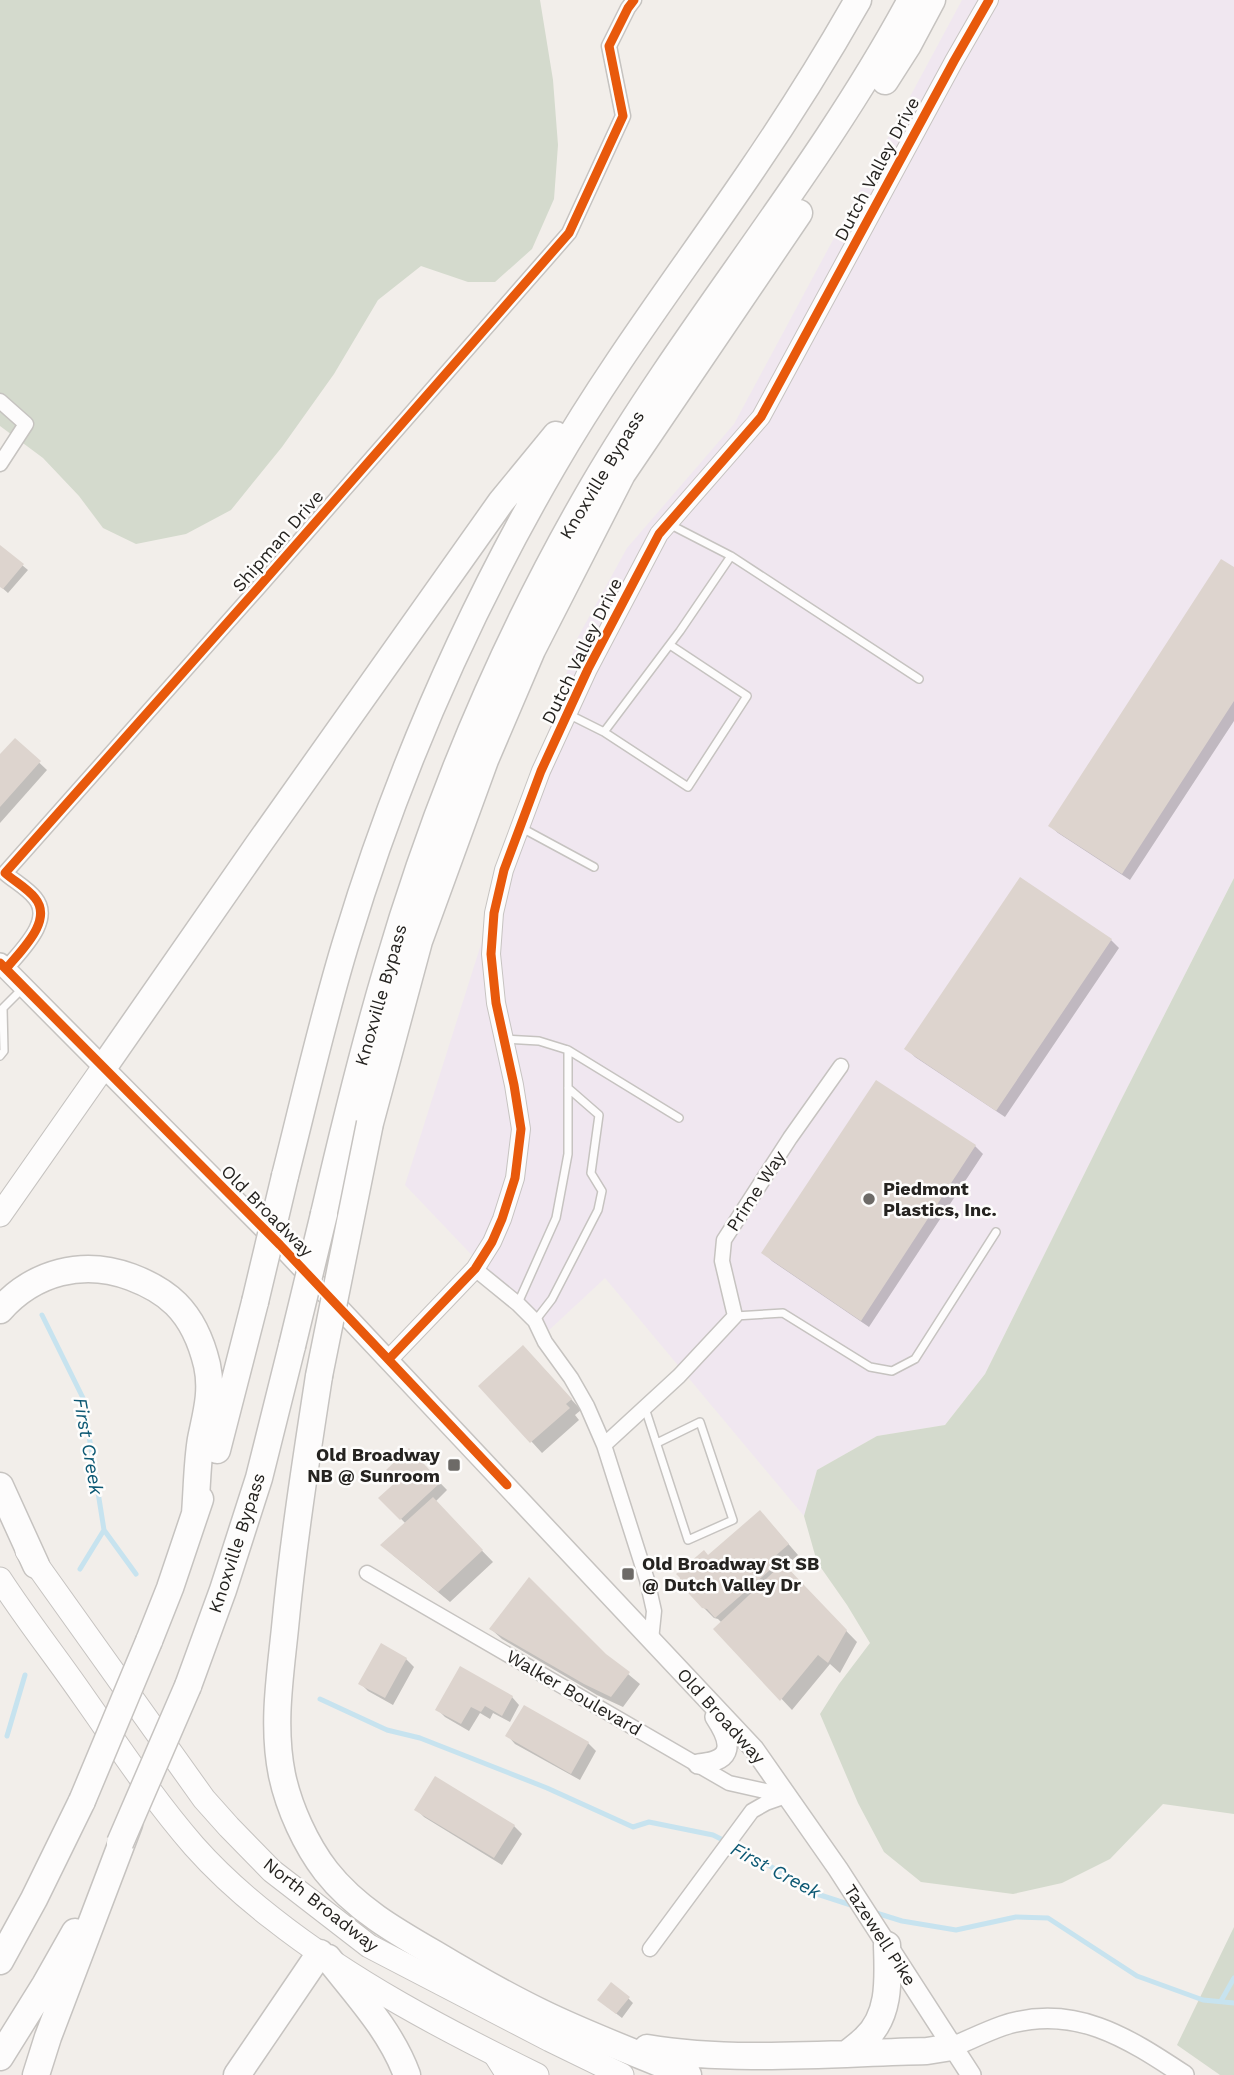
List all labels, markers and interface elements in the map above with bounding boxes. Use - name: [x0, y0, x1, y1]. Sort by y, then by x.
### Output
- street label: Dutch Valley Drive: [830, 93, 923, 244]
- street label: Knoxville Bypass: [555, 407, 648, 543]
- street label: Shipman Drive: [228, 485, 328, 596]
- street label: Dutch Valley Drive: [537, 574, 626, 727]
- street label: Knoxville Bypass: [350, 922, 411, 1068]
- street label: Prime Way: [722, 1146, 790, 1235]
- street label: Old Broadway: [217, 1160, 318, 1261]
- place label: Piedmont Plastics, Inc.: [883, 1178, 997, 1220]
- marker: Piedmont Plastics, Inc.: [861, 1191, 877, 1207]
- water label: First Creek: [69, 1396, 108, 1497]
- place label: Old Broadway NB @ Sunroom: [307, 1444, 441, 1486]
- marker: Old Broadway NB @ Sunroom: [446, 1457, 462, 1473]
- street label: Knoxville Bypass: [204, 1470, 269, 1616]
- place label: Old Broadway St SB @ Dutch Valley Dr: [642, 1553, 819, 1595]
- marker: Old Broadway St SB @ Dutch Valley Dr: [620, 1566, 636, 1582]
- street label: Walker Boulevard: [503, 1645, 646, 1740]
- street label: Old Broadway: [673, 1664, 770, 1768]
- water label: First Creek: [727, 1837, 825, 1904]
- street label: North Broadway: [260, 1853, 384, 1957]
- street label: Tazewell Pike: [840, 1880, 921, 1989]

